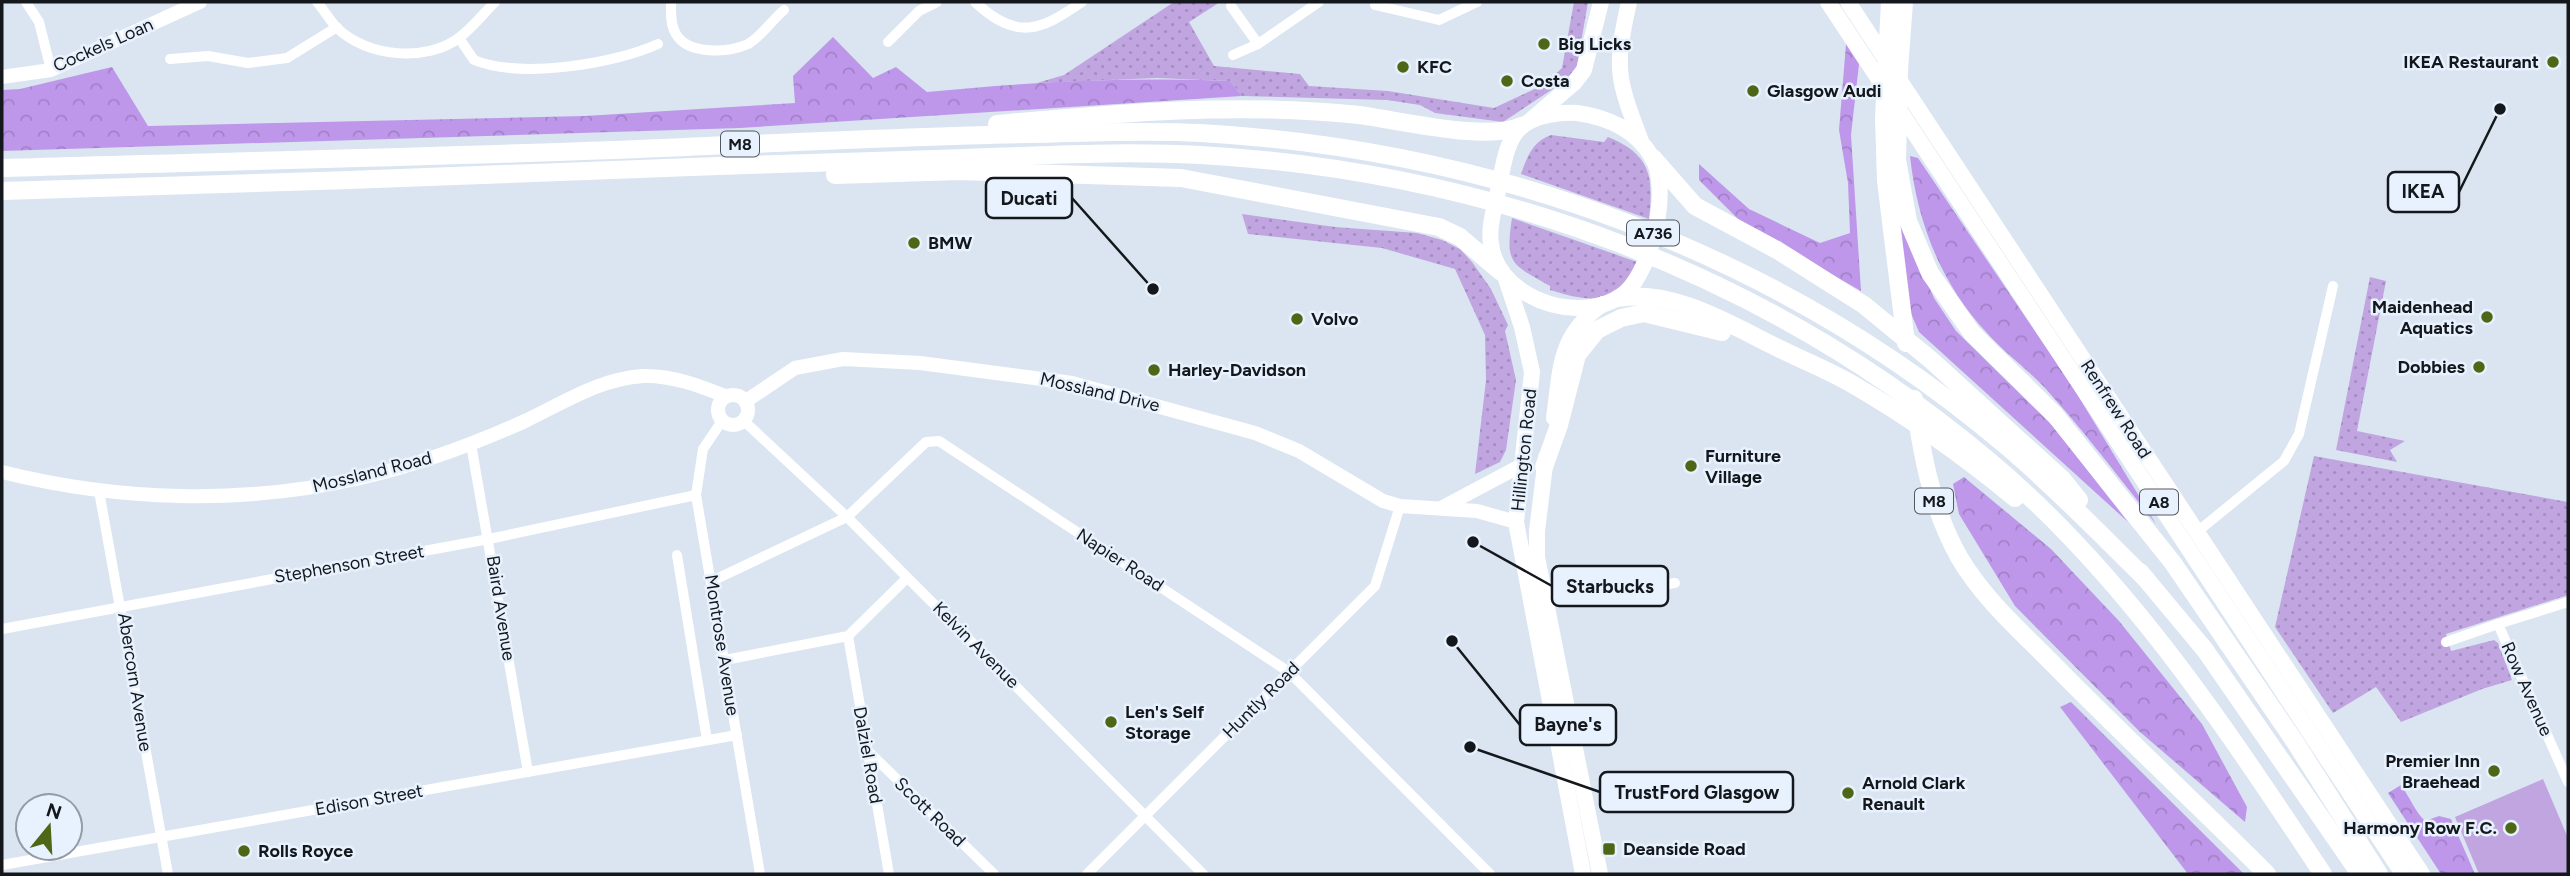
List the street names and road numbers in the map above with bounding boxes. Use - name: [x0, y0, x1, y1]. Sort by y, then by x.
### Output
- street label: Cockels Loan: [49, 13, 157, 77]
- road number: M8: [721, 132, 759, 156]
- road number: A736: [1627, 220, 1679, 246]
- street label: Renfrew Road: [2076, 355, 2156, 463]
- street label: Mossland Drive: [1038, 368, 1162, 417]
- street label: Hillington Road: [1507, 387, 1541, 513]
- street label: Mossland Road: [310, 447, 434, 497]
- road number: M8: [1915, 488, 1953, 514]
- road number: A8: [2140, 489, 2178, 514]
- street label: Napier Road: [1072, 524, 1168, 596]
- street label: Stephenson Street: [272, 540, 426, 588]
- street label: Baird Avenue: [482, 554, 520, 662]
- street label: Montrose Avenue: [700, 573, 744, 717]
- street label: Kelvin Avenue: [928, 597, 1024, 693]
- street label: Abercorn Avenue: [113, 611, 157, 753]
- street label: Row Avenue: [2496, 638, 2558, 740]
- street label: Huntly Road: [1218, 657, 1304, 743]
- street label: Dalziel Road: [849, 705, 887, 805]
- street label: Scott Road: [890, 773, 970, 851]
- street label: Edison Street: [313, 780, 425, 820]

